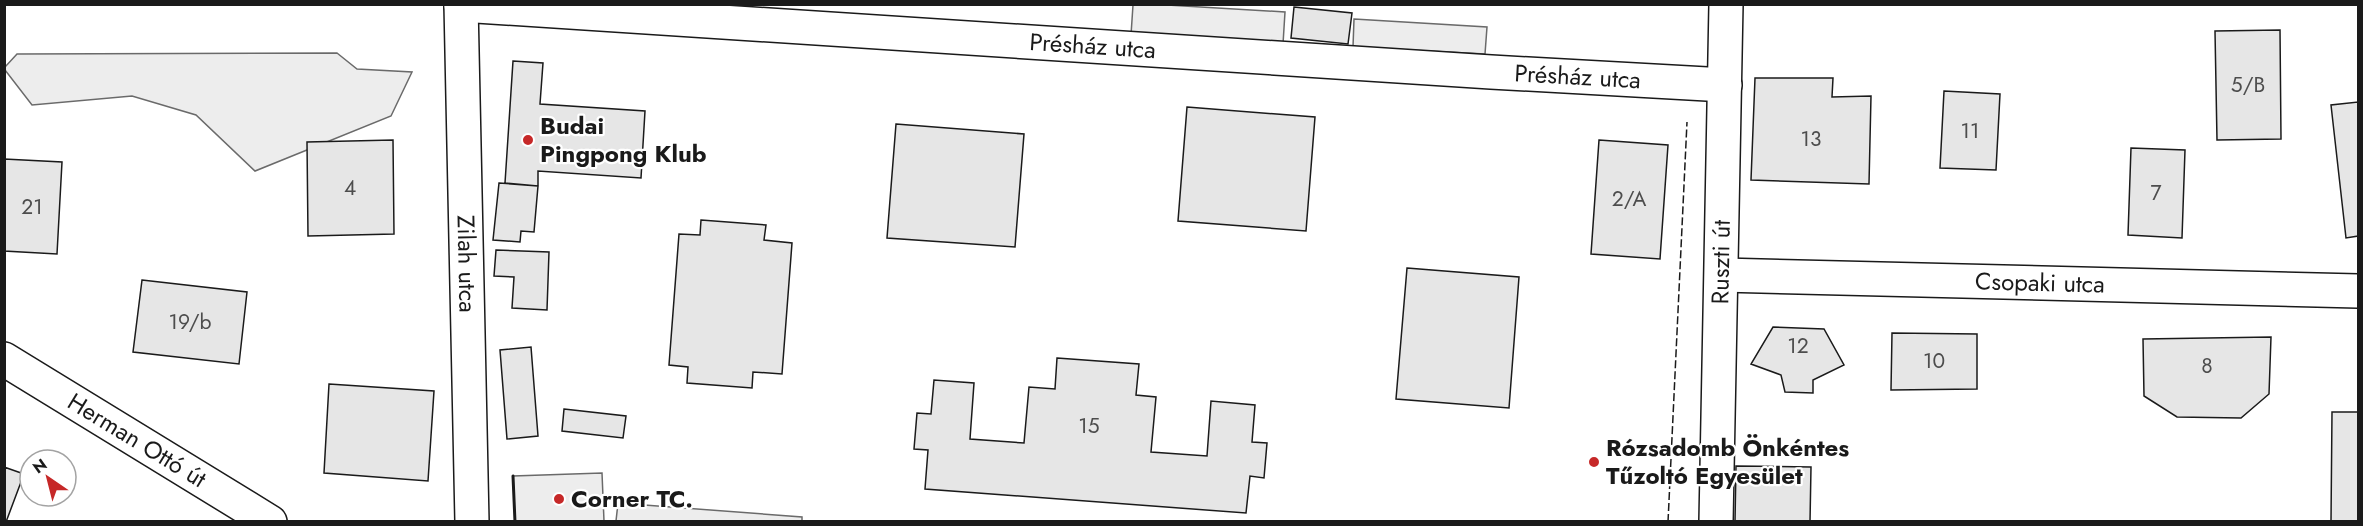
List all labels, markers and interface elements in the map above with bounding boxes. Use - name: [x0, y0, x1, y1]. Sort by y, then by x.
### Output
- street label: Présház utca: [1028, 24, 1157, 67]
- street label: Présház utca: [1514, 55, 1642, 97]
- house number: 5/B: [2231, 70, 2265, 100]
- place label: Budai Pingpong Klub: [540, 108, 707, 171]
- house number: 11: [1961, 116, 1979, 146]
- house number: 13: [1801, 124, 1821, 154]
- marker: Budai Pingpong Klub: [521, 133, 535, 147]
- house number: 4: [344, 173, 356, 203]
- house number: 7: [2150, 178, 2162, 208]
- house number: 2/A: [1612, 184, 1646, 214]
- house number: 21: [21, 192, 43, 222]
- street label: Zilah utca: [448, 215, 486, 313]
- street label: Ruszti út: [1702, 219, 1739, 305]
- street label: Csopaki utca: [1975, 263, 2105, 302]
- house number: 19/b: [169, 307, 211, 337]
- house number: 12: [1787, 331, 1809, 361]
- house number: 10: [1923, 346, 1945, 376]
- house number: 8: [2201, 351, 2213, 381]
- street label: Herman Ottó út: [61, 384, 214, 496]
- house number: 15: [1078, 411, 1100, 441]
- place label: Rózsadomb Önkéntes Tűzoltó Egyesület: [1606, 430, 1849, 493]
- north arrow: [18, 448, 78, 508]
- text: N: [28, 453, 51, 479]
- marker: Rózsadomb Önkéntes Tűzoltó Egyesület: [1587, 455, 1601, 469]
- place label: Corner TC.: [571, 481, 693, 516]
- marker: Corner TC.: [552, 492, 566, 506]

